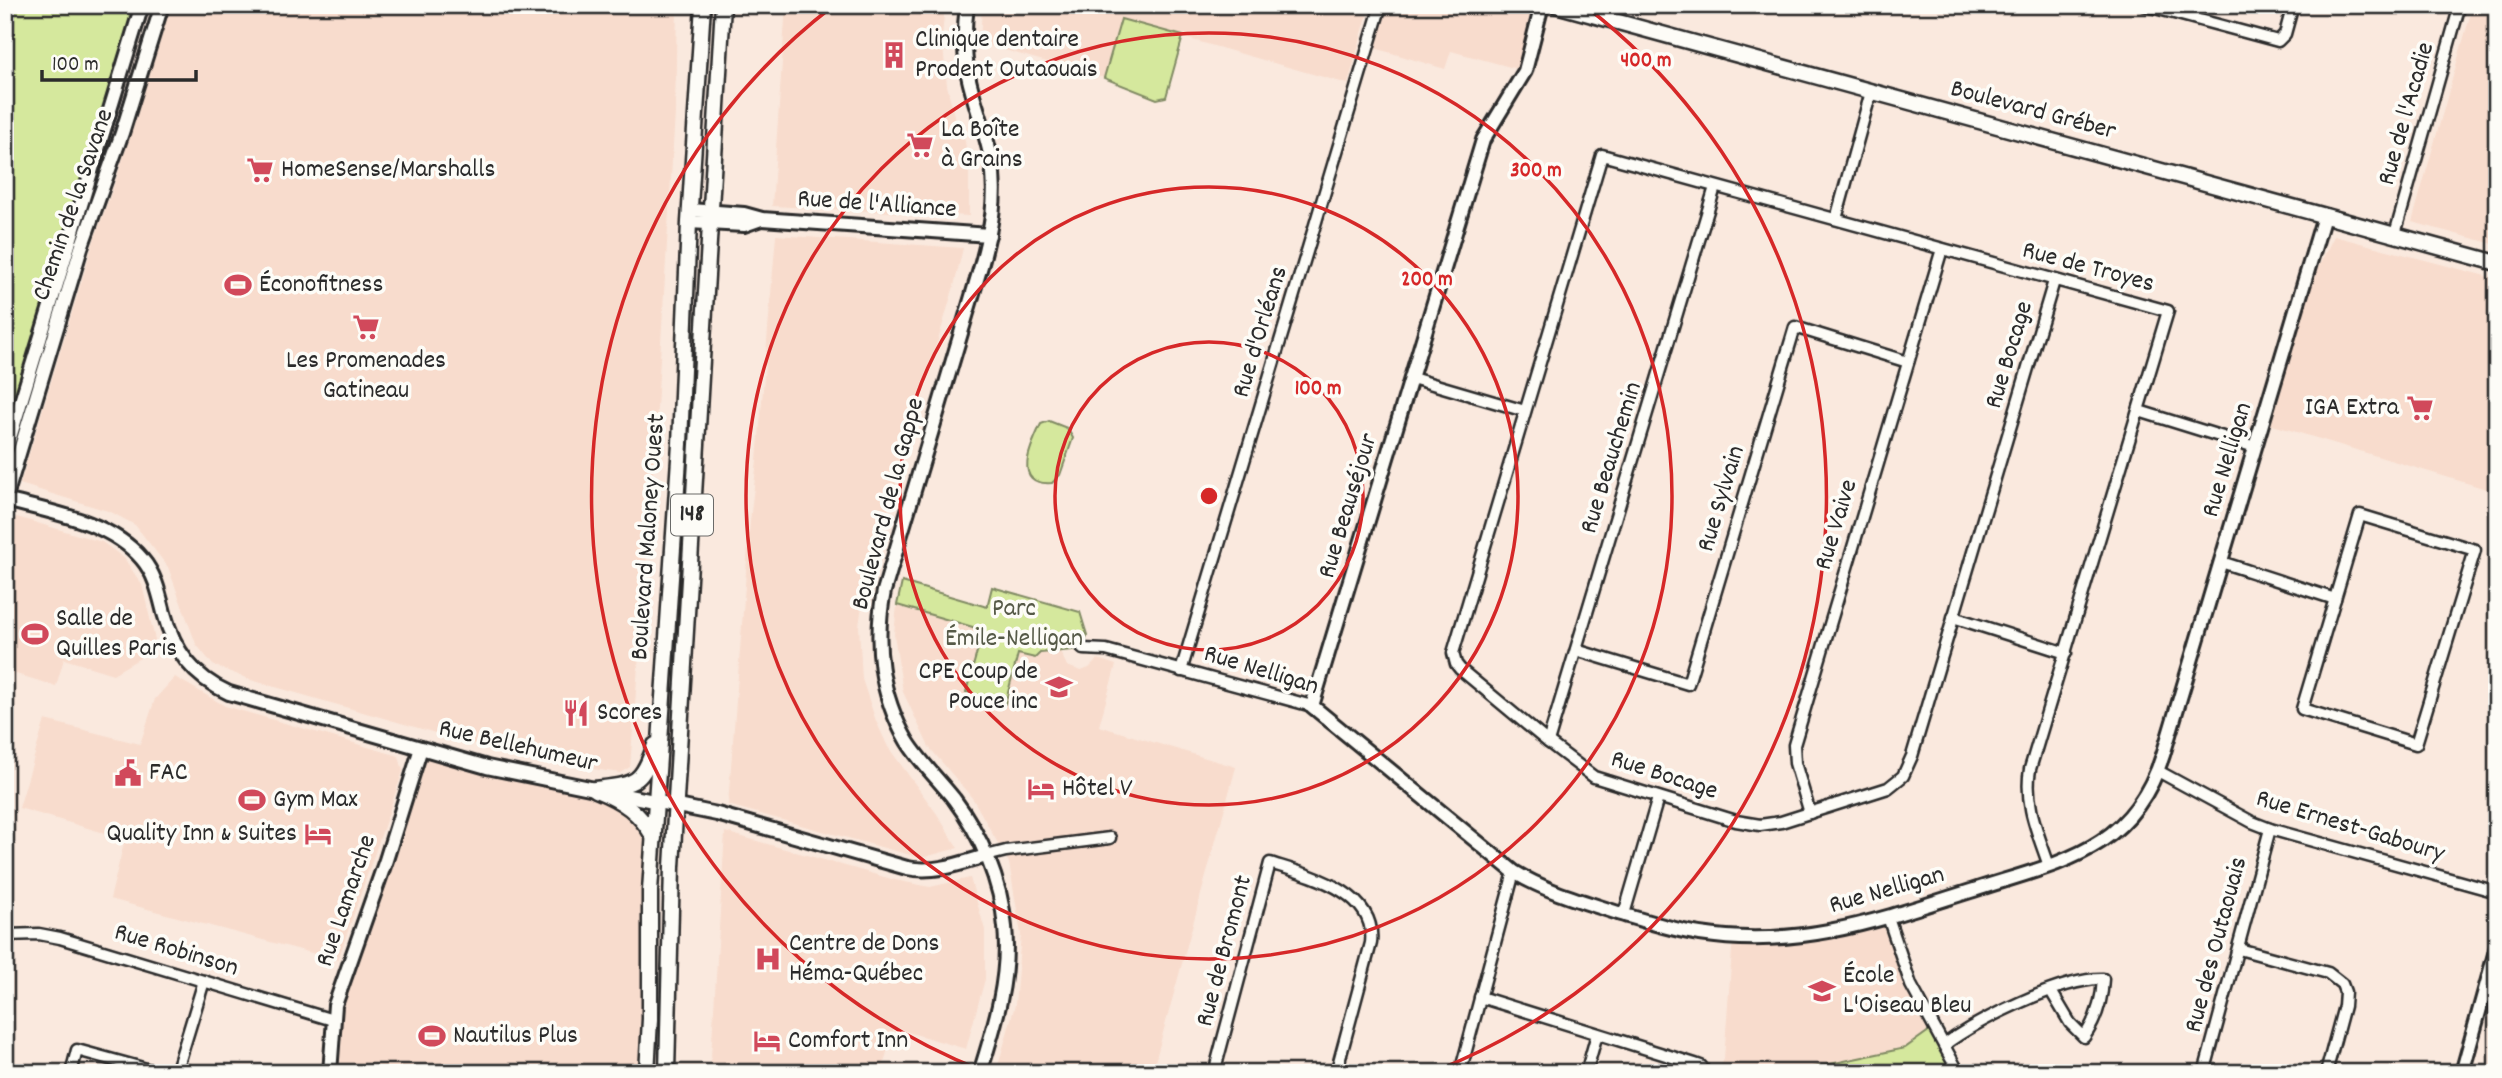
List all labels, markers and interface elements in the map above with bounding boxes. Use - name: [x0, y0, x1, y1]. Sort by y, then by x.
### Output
- place label: Clinique dentaire Prodent Outaouais: [915, 22, 1098, 89]
- scale bar: [42, 38, 196, 82]
- street label: Rue de l'Acadie: [2369, 38, 2445, 190]
- building icon: Clinique dentaire Prodent Outaouais: [879, 40, 909, 70]
- text: 400 m: [1621, 47, 1671, 77]
- text: 100 m: [52, 51, 99, 81]
- street label: Boulevard Gréber: [1946, 71, 2120, 151]
- street label: Chemin de la Savane: [24, 104, 124, 306]
- place label: La Boîte à Grains: [941, 112, 1023, 179]
- supermarket icon: La Boîte à Grains: [905, 130, 935, 160]
- place label: HomeSense/Marshalls: [281, 152, 495, 189]
- supermarket icon: HomeSense/Marshalls: [245, 155, 275, 185]
- text: 300 m: [1510, 157, 1562, 187]
- street label: Rue de l'Alliance: [796, 181, 958, 229]
- street label: Rue de Troyes: [2018, 233, 2158, 303]
- street label: Rue d'Orléans: [1223, 262, 1299, 402]
- text: 200 m: [1401, 266, 1453, 296]
- place label: Éconofitness: [259, 267, 383, 304]
- sports icon: Éconofitness: [223, 270, 253, 300]
- street label: Rue Bocage: [1976, 297, 2044, 413]
- supermarket icon: Les Promenades Gatineau: [351, 312, 381, 342]
- place label: Les Promenades Gatineau: [286, 343, 446, 410]
- text: 100 m: [1295, 375, 1341, 405]
- street label: Rue Beauchemin: [1571, 378, 1653, 538]
- place label: IGA Extra: [2305, 390, 2400, 427]
- supermarket icon: IGA Extra: [2405, 393, 2435, 423]
- street label: Boulevard de la Gappe: [843, 394, 935, 614]
- street label: Rue Nelligan: [2193, 398, 2263, 522]
- street label: Boulevard Maloney Ouest: [622, 412, 676, 661]
- street label: Rue Beauséjour: [1309, 429, 1389, 583]
- street label: Rue Sylvain: [1688, 441, 1756, 557]
- street label: Rue Vaive: [1806, 475, 1868, 575]
- centre of rings: [1197, 484, 1221, 508]
- road number: 148: [671, 494, 713, 536]
- park label: Parc Émile-Nelligan: [945, 591, 1083, 658]
- place label: Salle de Quilles Paris: [56, 601, 177, 668]
- sports icon: Salle de Quilles Paris: [20, 619, 50, 649]
- street label: Rue Nelligan: [1199, 636, 1323, 706]
- place label: CPE Coup de Pouce inc: [918, 654, 1038, 721]
- school or university icon: CPE Coup de Pouce inc: [1044, 672, 1074, 702]
- place label: Scores: [597, 695, 663, 732]
- restaurant icon: Scores: [561, 698, 591, 728]
- street label: Rue Bellehumeur: [435, 711, 601, 783]
- street label: Rue Bocage: [1606, 741, 1722, 811]
- place label: FAC: [149, 755, 188, 792]
- public building icon: FAC: [113, 758, 143, 788]
- place label: Hôtel V: [1062, 771, 1133, 808]
- hotel icon: Hôtel V: [1026, 774, 1056, 804]
- street label: Rue Ernest-Gaboury: [2251, 781, 2449, 873]
- place label: Gym Max: [273, 782, 358, 819]
- sports icon: Gym Max: [237, 785, 267, 815]
- place label: Quality Inn & Suites: [107, 816, 297, 853]
- hotel icon: Quality Inn & Suites: [303, 819, 333, 849]
- street label: Rue Lamarche: [307, 830, 387, 972]
- street label: Rue des Outaouais: [2176, 853, 2258, 1037]
- street label: Rue Nelligan: [1825, 857, 1949, 925]
- street label: Rue de Bromont: [1187, 871, 1263, 1031]
- street label: Rue Robinson: [109, 915, 243, 987]
- place label: Centre de Dons Héma-Québec: [789, 926, 939, 993]
- hospital icon: Centre de Dons Héma-Québec: [753, 944, 783, 974]
- place label: École L'Oiseau Bleu: [1843, 958, 1971, 1025]
- school or university icon: École L'Oiseau Bleu: [1807, 976, 1837, 1006]
- place label: Nautilus Plus: [453, 1018, 578, 1055]
- sports icon: Nautilus Plus: [417, 1021, 447, 1051]
- place label: Comfort Inn: [788, 1023, 908, 1060]
- hotel icon: Comfort Inn: [752, 1026, 782, 1056]

